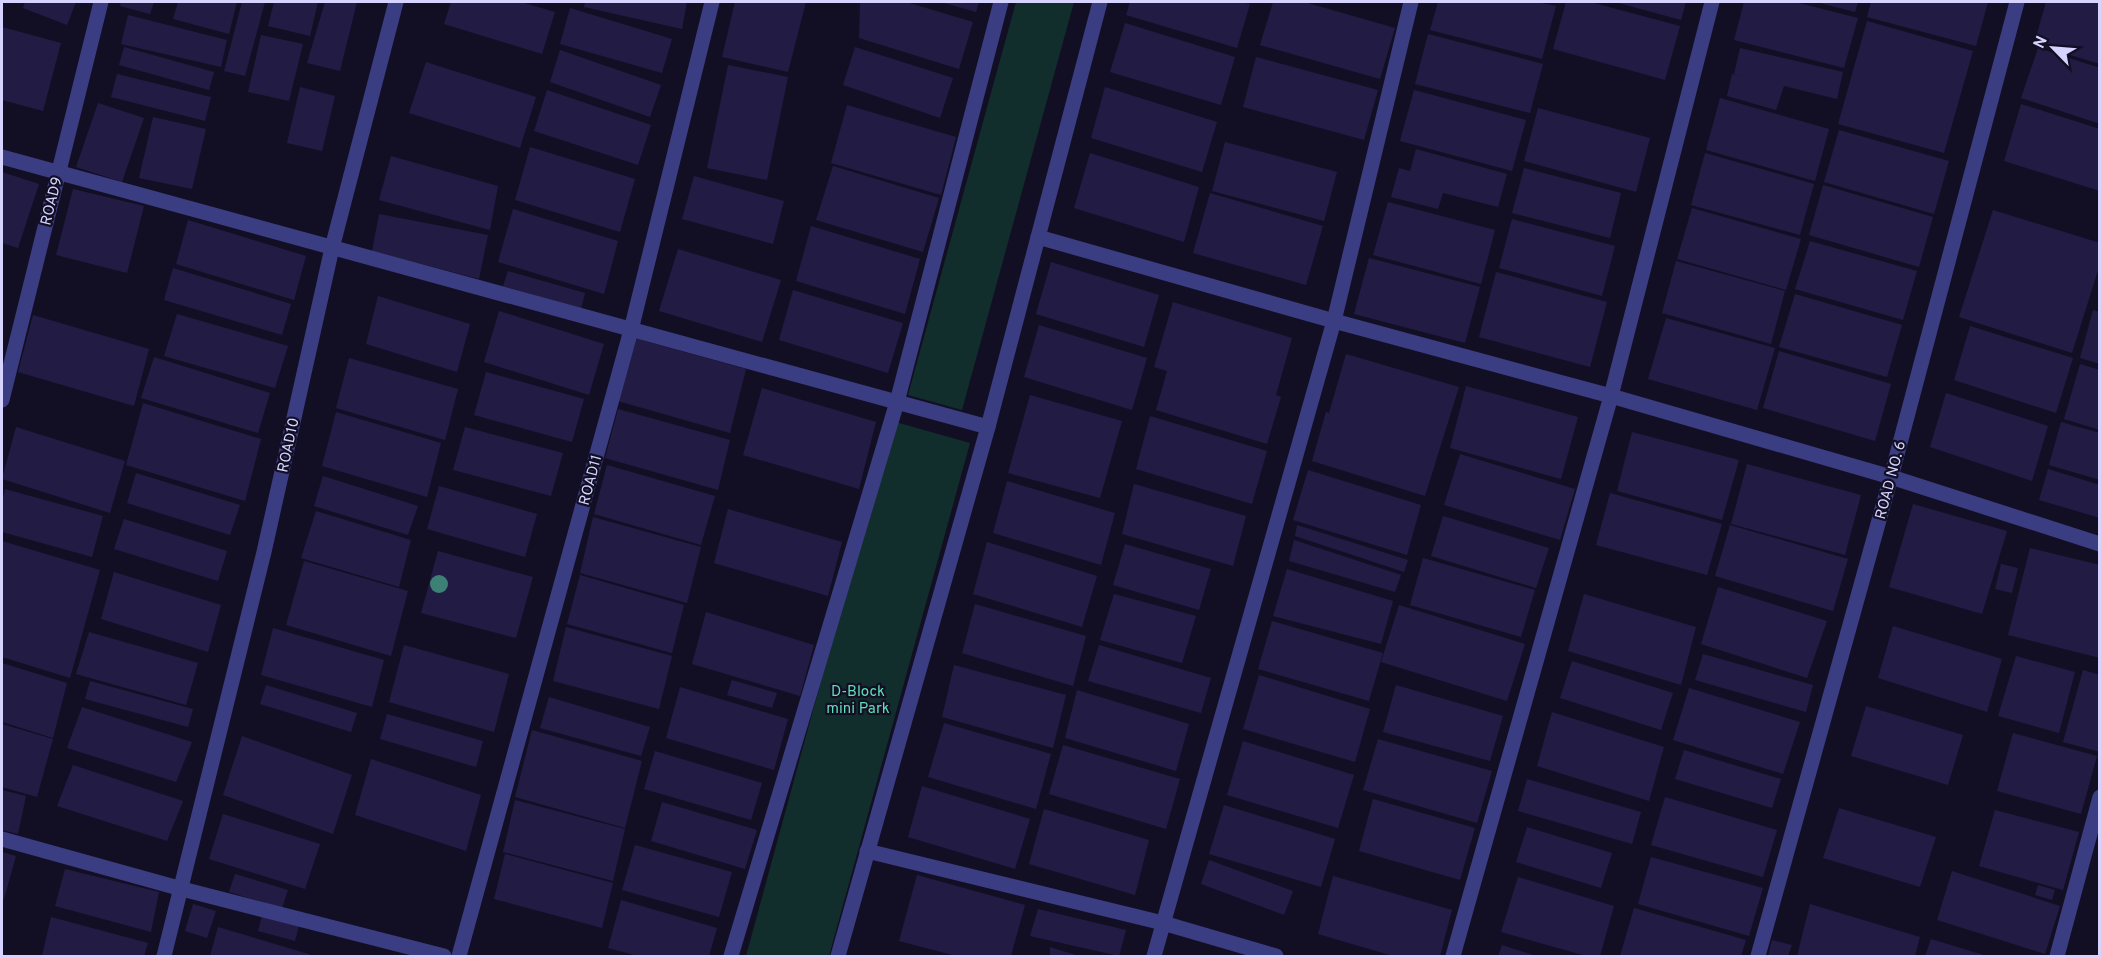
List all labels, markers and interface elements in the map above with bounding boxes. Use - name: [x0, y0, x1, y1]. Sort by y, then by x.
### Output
- north arrow: [2023, 18, 2083, 78]
- text: N: [2030, 33, 2053, 52]
- street label: ROAD9: [37, 175, 68, 228]
- street label: ROAD10: [274, 416, 305, 474]
- street label: ROAD NO. 6: [1872, 439, 1911, 522]
- street label: ROAD11: [576, 453, 607, 508]
- park label: D-Block mini Park: [826, 683, 890, 719]

